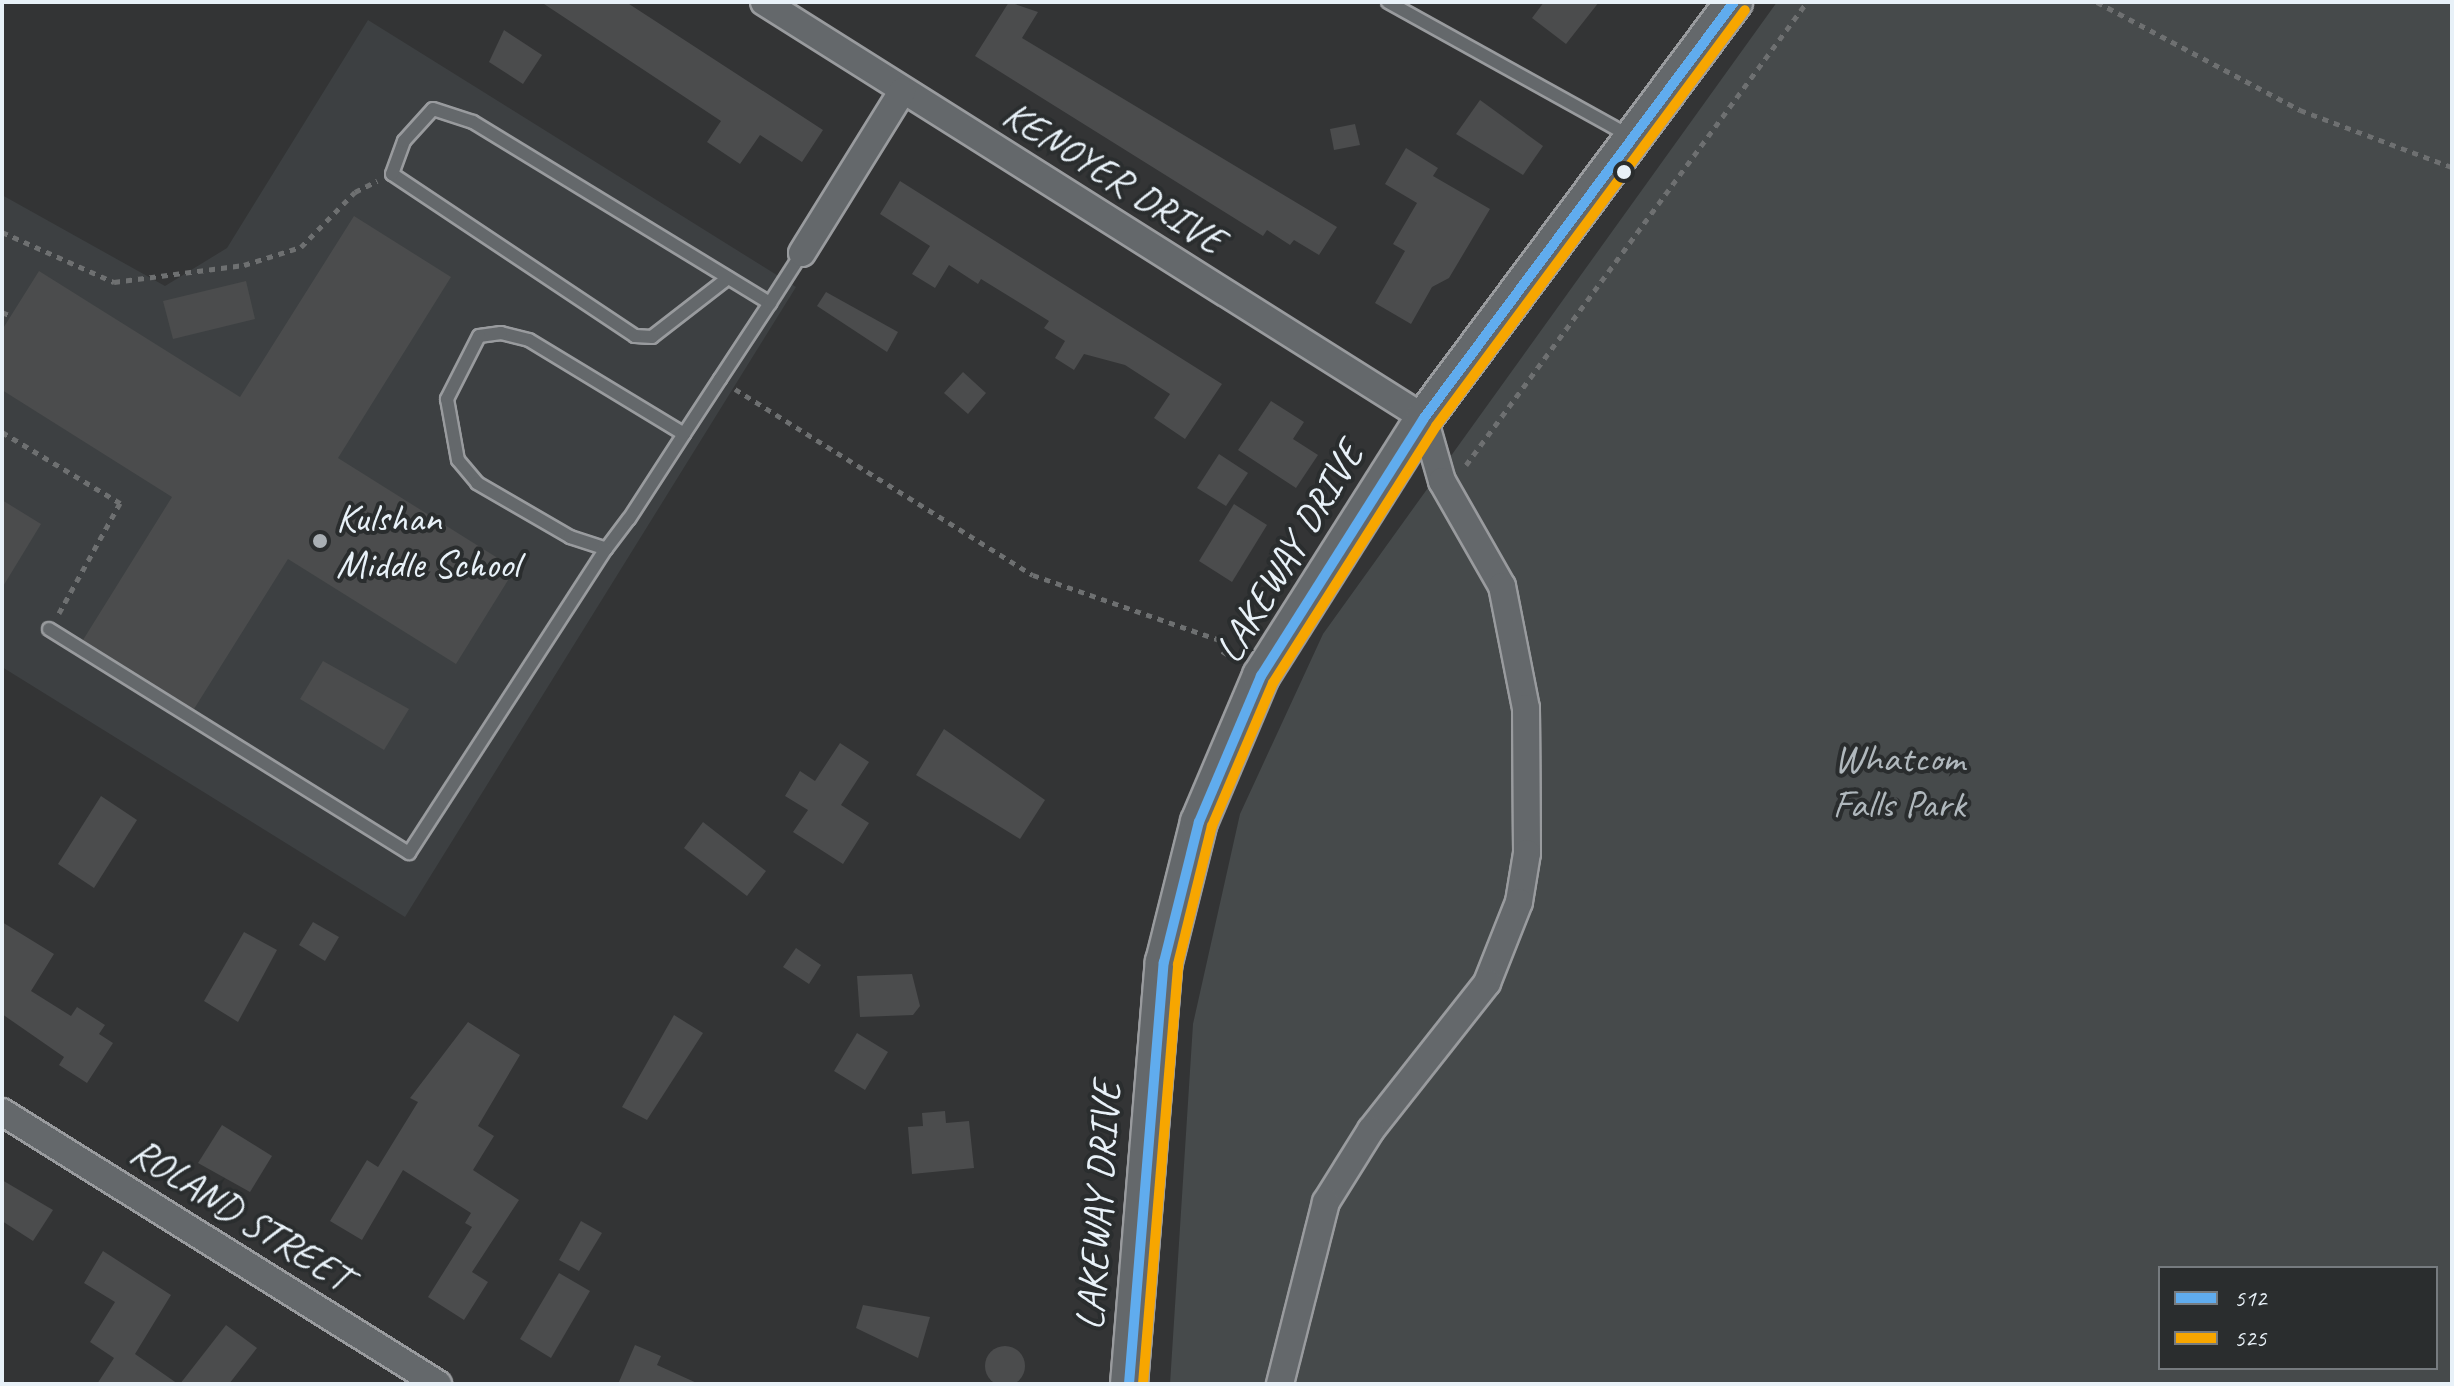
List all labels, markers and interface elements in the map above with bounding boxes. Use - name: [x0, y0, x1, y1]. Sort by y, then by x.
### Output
- street label: KENOYER DRIVE: [994, 90, 1234, 264]
- unlabelled marker: [1616, 164, 1632, 180]
- street label: LAKEWAY DRIVE: [1204, 433, 1374, 671]
- place label: Kulshan Middle School: [336, 494, 520, 588]
- marker: Kulshan Middle School: [311, 532, 329, 550]
- park label: Whatcom Falls Park: [1832, 734, 1966, 828]
- street label: LAKEWAY DRIVE: [1065, 1080, 1131, 1332]
- street label: ROLAND STREET: [122, 1127, 360, 1301]
- legend: [2158, 1266, 2438, 1370]
- text: 512: [2234, 1283, 2266, 1313]
- text: 525: [2234, 1323, 2266, 1353]

